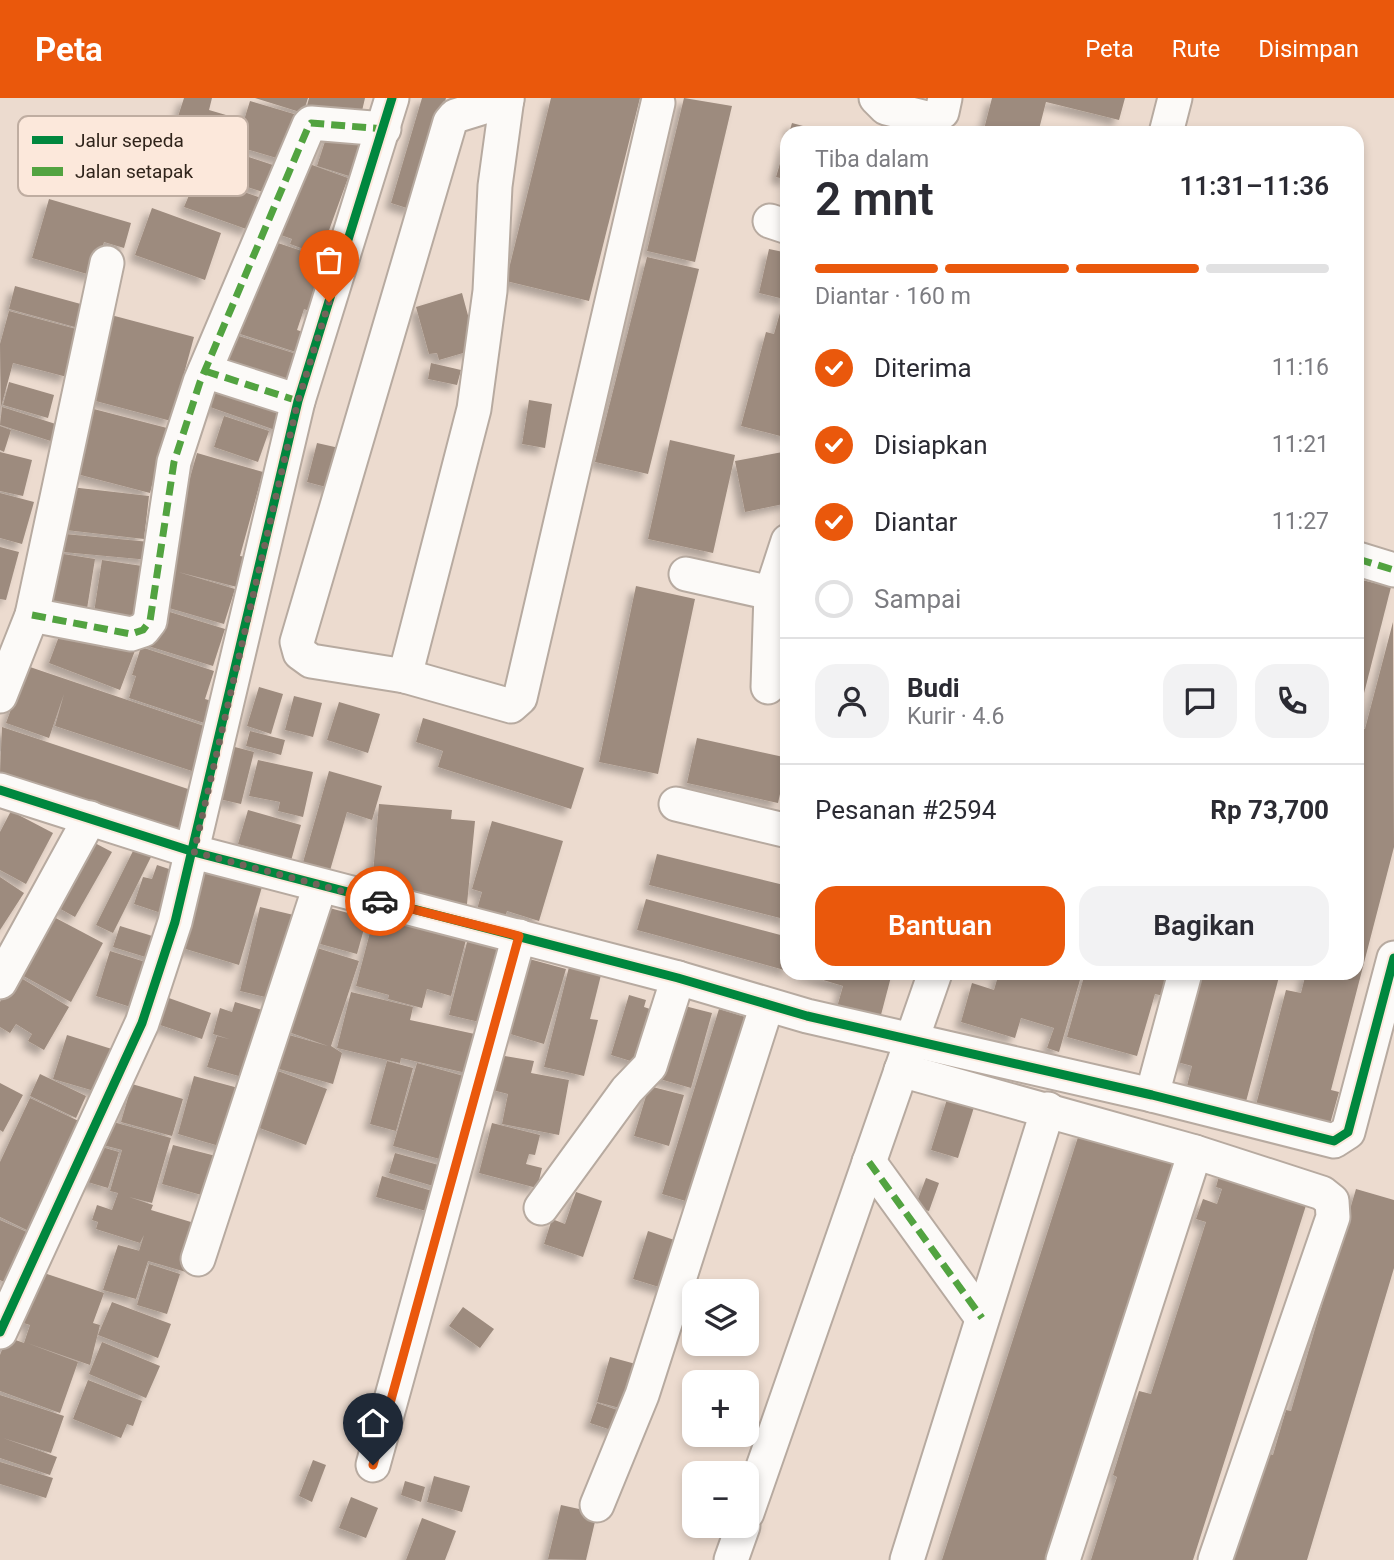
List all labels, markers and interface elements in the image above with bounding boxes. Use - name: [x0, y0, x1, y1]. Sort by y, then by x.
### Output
- text: Peta: [35, 30, 103, 69]
- text: Peta: [1085, 35, 1134, 63]
- text: Rute: [1172, 35, 1220, 63]
- text: Disimpan: [1258, 35, 1359, 63]
- legend: [18, 116, 248, 196]
- text: Jalur sepeda: [75, 129, 184, 152]
- text: Tiba dalam: [815, 146, 929, 173]
- text: Jalan setapak: [75, 160, 193, 183]
- text: 11:31–11:36: [1179, 171, 1329, 201]
- text: 2 mnt: [815, 172, 934, 226]
- pin: [299, 230, 359, 302]
- icon: bag: [310, 241, 348, 279]
- text: Diantar · 160 m: [815, 283, 971, 310]
- icon: check: [815, 349, 853, 387]
- text: Diterima: [874, 353, 972, 383]
- text: 11:16: [1272, 354, 1329, 381]
- icon: check: [815, 426, 853, 464]
- text: Disiapkan: [874, 430, 988, 460]
- text: 11:21: [1272, 431, 1329, 458]
- icon: check: [815, 503, 853, 541]
- text: Diantar: [874, 507, 957, 537]
- text: 11:27: [1272, 508, 1329, 535]
- text: Sampai: [874, 584, 961, 614]
- button: person: [815, 664, 889, 738]
- button: chat: [1163, 664, 1237, 738]
- button: phone: [1255, 664, 1329, 738]
- text: Budi: [907, 673, 960, 703]
- text: Kurir · 4.6: [907, 703, 1004, 730]
- text: Pesanan #2594: [815, 795, 996, 825]
- text: Rp 73,700: [1210, 795, 1329, 825]
- courier: [345, 866, 415, 936]
- icon: car: [361, 882, 399, 920]
- button: Bantuan: [815, 886, 1065, 966]
- button: Bagikan: [1079, 886, 1329, 966]
- map controls: [682, 1279, 759, 1538]
- button: layers: [682, 1279, 759, 1356]
- button: +: [682, 1370, 759, 1447]
- pin: [343, 1393, 403, 1465]
- icon: home: [354, 1404, 392, 1442]
- button: −: [682, 1461, 759, 1538]

